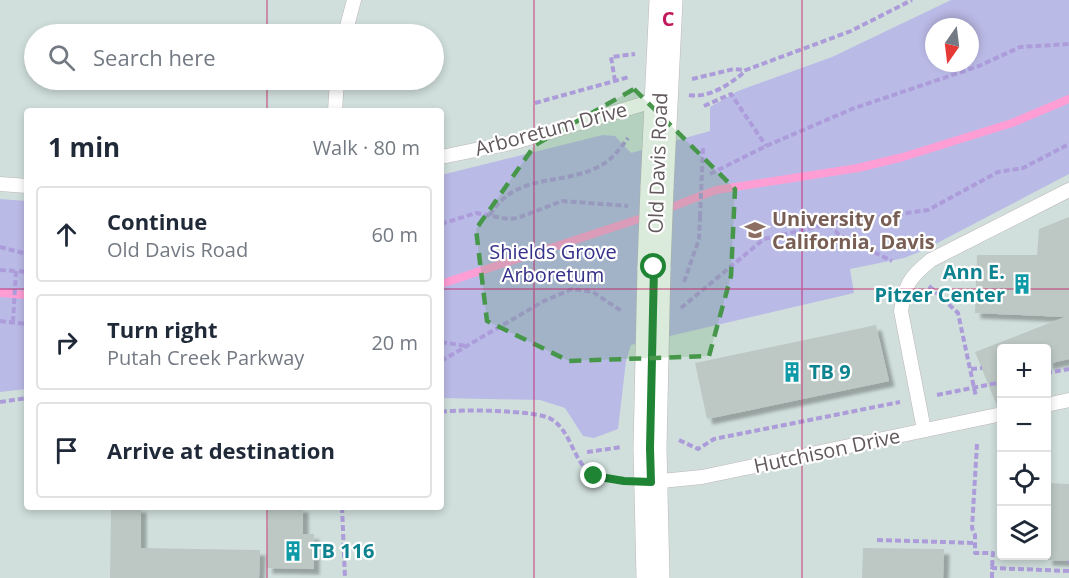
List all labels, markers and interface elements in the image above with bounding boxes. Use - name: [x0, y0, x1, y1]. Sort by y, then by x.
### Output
- text: C: [662, 5, 675, 32]
- north arrow: [925, 18, 979, 72]
- search box: [24, 24, 444, 90]
- icon: search: [45, 41, 78, 74]
- text: Search here: [93, 42, 216, 72]
- street label: Old Davis Road: [642, 92, 673, 234]
- street label: Arboretum Drive: [472, 95, 630, 162]
- text: 1 min: [48, 129, 120, 165]
- text: Walk · 80 m: [313, 134, 420, 161]
- place label: University of California, Davis: [772, 205, 935, 255]
- text: Continue: [107, 206, 207, 236]
- icon: ahead: [50, 218, 83, 251]
- school or university icon: University of California, Davis: [743, 218, 767, 242]
- text: 60 m: [371, 221, 418, 248]
- text: Old Davis Road: [107, 236, 248, 263]
- park label: Shields Grove Arboretum: [489, 238, 617, 288]
- route start: [640, 253, 666, 279]
- place label: Ann E. Pitzer Center: [875, 258, 1005, 308]
- building icon: Ann E. Pitzer Center: [1010, 272, 1034, 296]
- text: Turn right: [107, 314, 218, 344]
- icon: right: [50, 326, 83, 359]
- text: 20 m: [371, 329, 418, 356]
- text: Putah Creek Parkway: [107, 344, 304, 371]
- map controls: [997, 344, 1051, 560]
- button: +: [997, 344, 1051, 398]
- place label: TB 9: [809, 358, 851, 385]
- building icon: TB 9: [780, 360, 804, 384]
- button: −: [997, 398, 1051, 452]
- street label: Hutchison Drive: [751, 422, 903, 479]
- icon: arrive: [50, 434, 83, 467]
- text: Arrive at destination: [107, 435, 335, 465]
- button: locate: [997, 452, 1051, 506]
- route end: [580, 462, 606, 488]
- button: layers: [997, 506, 1051, 560]
- place label: TB 116: [310, 537, 375, 564]
- building icon: TB 116: [281, 539, 305, 563]

